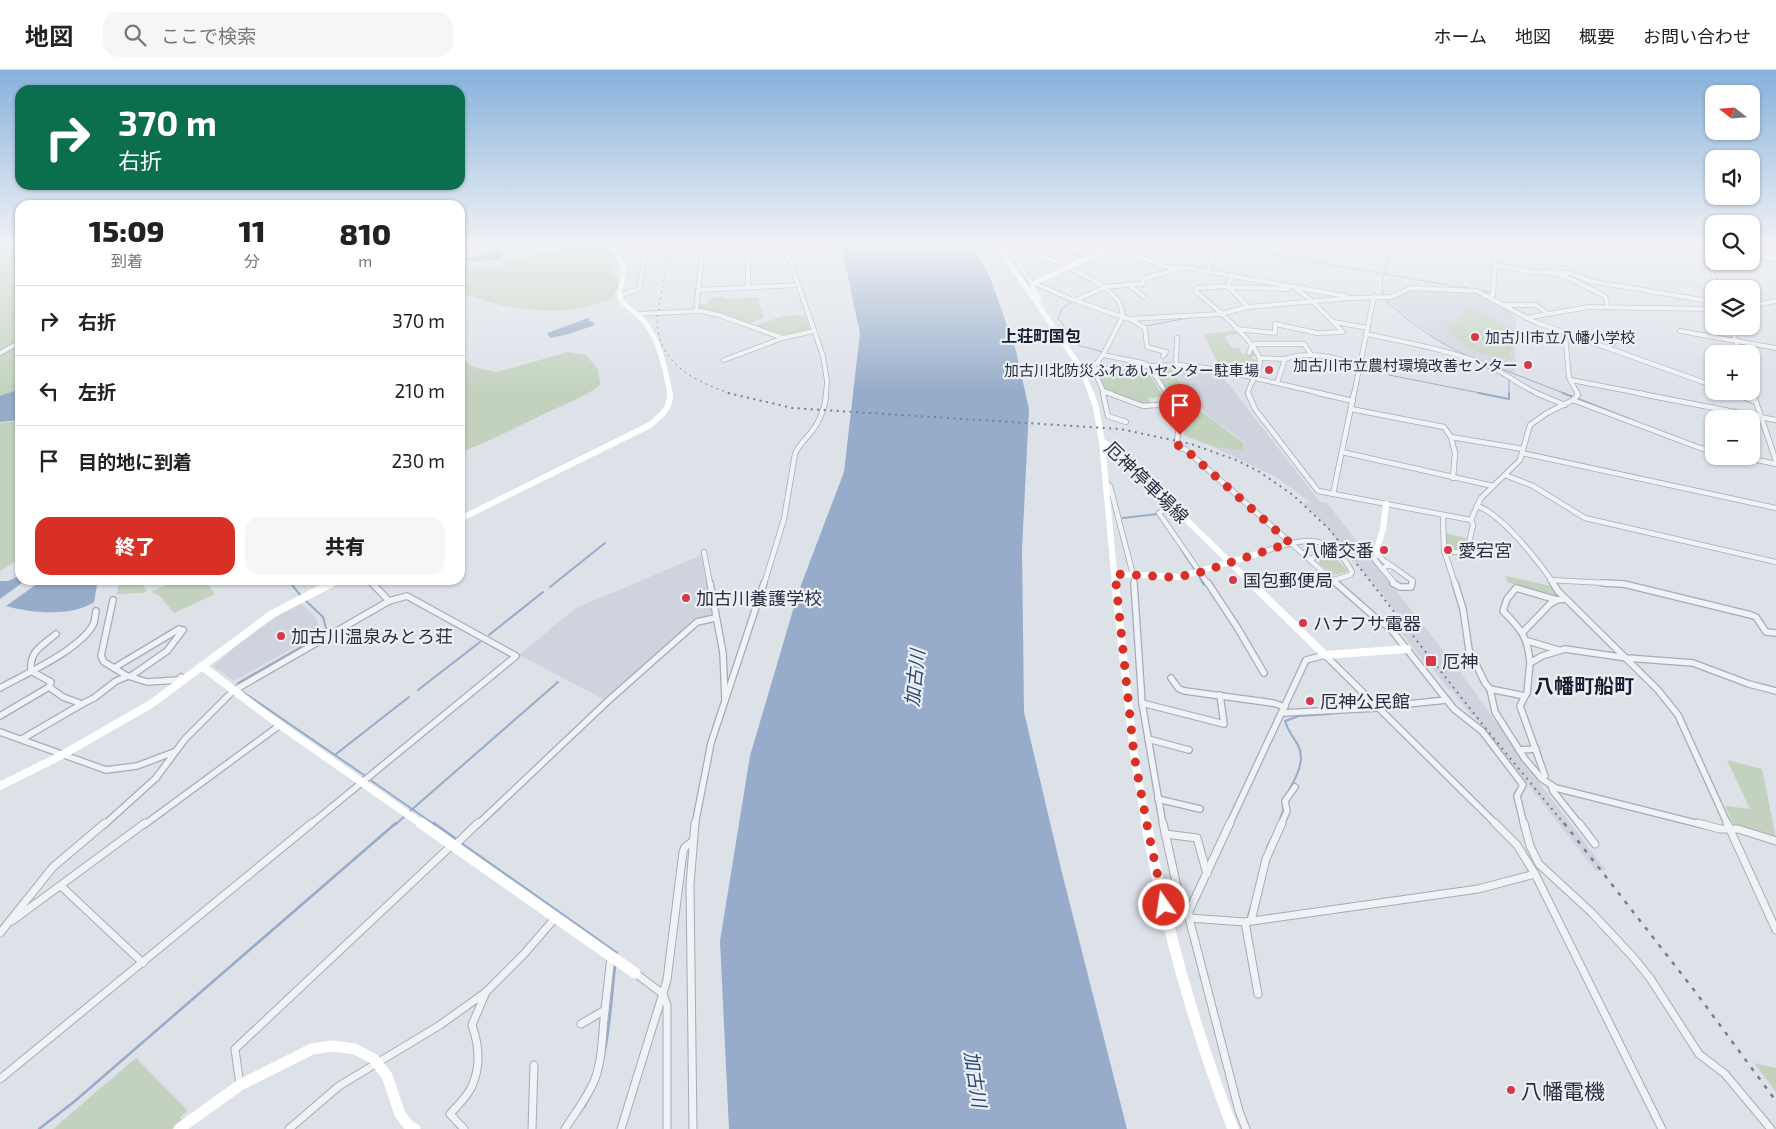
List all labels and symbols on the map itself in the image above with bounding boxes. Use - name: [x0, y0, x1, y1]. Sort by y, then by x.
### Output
- north arrow: [1705, 85, 1760, 140]
- district label: 上荘町国包: [1001, 326, 1081, 345]
- place label: 加古川市立八幡小学校: [1485, 328, 1635, 346]
- marker: 加古川市立八幡小学校: [1469, 331, 1481, 343]
- place label: 加古川市立農村環境改善センター: [1293, 356, 1518, 374]
- marker: 加古川市立農村環境改善センター: [1522, 359, 1534, 371]
- place label: 加古川北防災ふれあいセンター駐車場: [1004, 361, 1259, 379]
- marker: 加古川北防災ふれあいセンター駐車場: [1263, 364, 1275, 376]
- pin: [1159, 384, 1201, 435]
- street label: 厄神停車場線: [1101, 437, 1193, 527]
- place label: 八幡交番: [1302, 539, 1374, 561]
- place label: 愛宕宮: [1458, 539, 1512, 561]
- marker: 八幡交番: [1378, 544, 1390, 556]
- marker: 愛宕宮: [1442, 544, 1454, 556]
- place label: 国包郵便局: [1243, 569, 1333, 591]
- marker: 国包郵便局: [1227, 574, 1239, 586]
- place label: 加古川養護学校: [696, 587, 822, 609]
- marker: 加古川養護学校: [680, 592, 692, 604]
- place label: ハナフサ電器: [1313, 612, 1421, 634]
- marker: ハナフサ電器: [1297, 617, 1309, 629]
- place label: 加古川温泉みとろ荘: [291, 625, 453, 647]
- marker: 加古川温泉みとろ荘: [275, 630, 287, 642]
- water label: 加古川: [900, 646, 929, 708]
- place label: 厄神: [1442, 650, 1478, 672]
- marker: 厄神: [1424, 654, 1438, 668]
- district label: 八幡町船町: [1534, 673, 1634, 697]
- place label: 厄神公民館: [1320, 690, 1410, 712]
- marker: 厄神公民館: [1304, 695, 1316, 707]
- position arrow: [1137, 878, 1189, 930]
- water label: 加古川: [960, 1049, 992, 1111]
- place label: 八幡電機: [1521, 1078, 1605, 1103]
- marker: 八幡電機: [1505, 1084, 1517, 1096]

